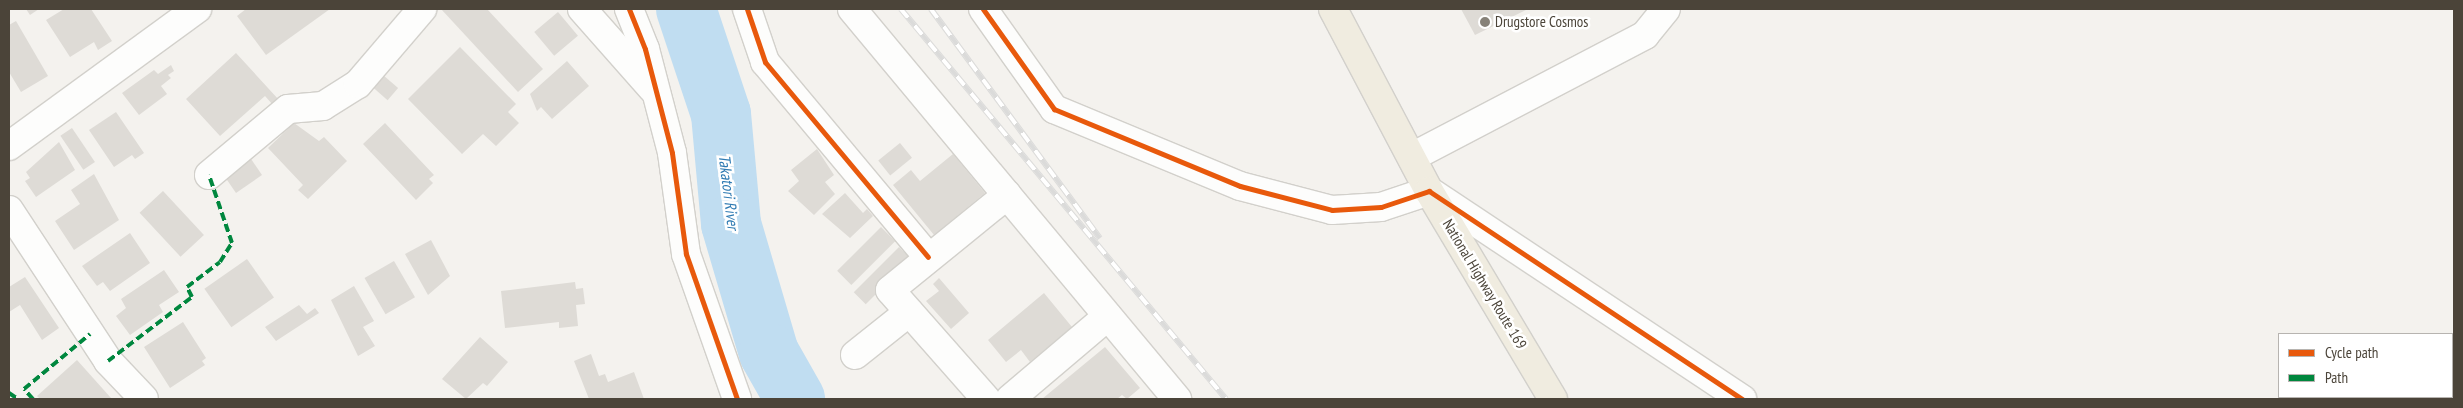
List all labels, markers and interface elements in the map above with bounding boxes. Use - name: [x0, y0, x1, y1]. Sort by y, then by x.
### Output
- place label: Drugstore Cosmos: [1495, 13, 1588, 31]
- marker: Drugstore Cosmos: [1479, 16, 1491, 28]
- water label: Takatori River: [715, 153, 743, 231]
- street label: National Highway Route 169: [1439, 216, 1531, 352]
- legend: [2278, 333, 2453, 398]
- text: Cycle path: [2325, 343, 2378, 362]
- text: Path: [2325, 368, 2348, 387]

